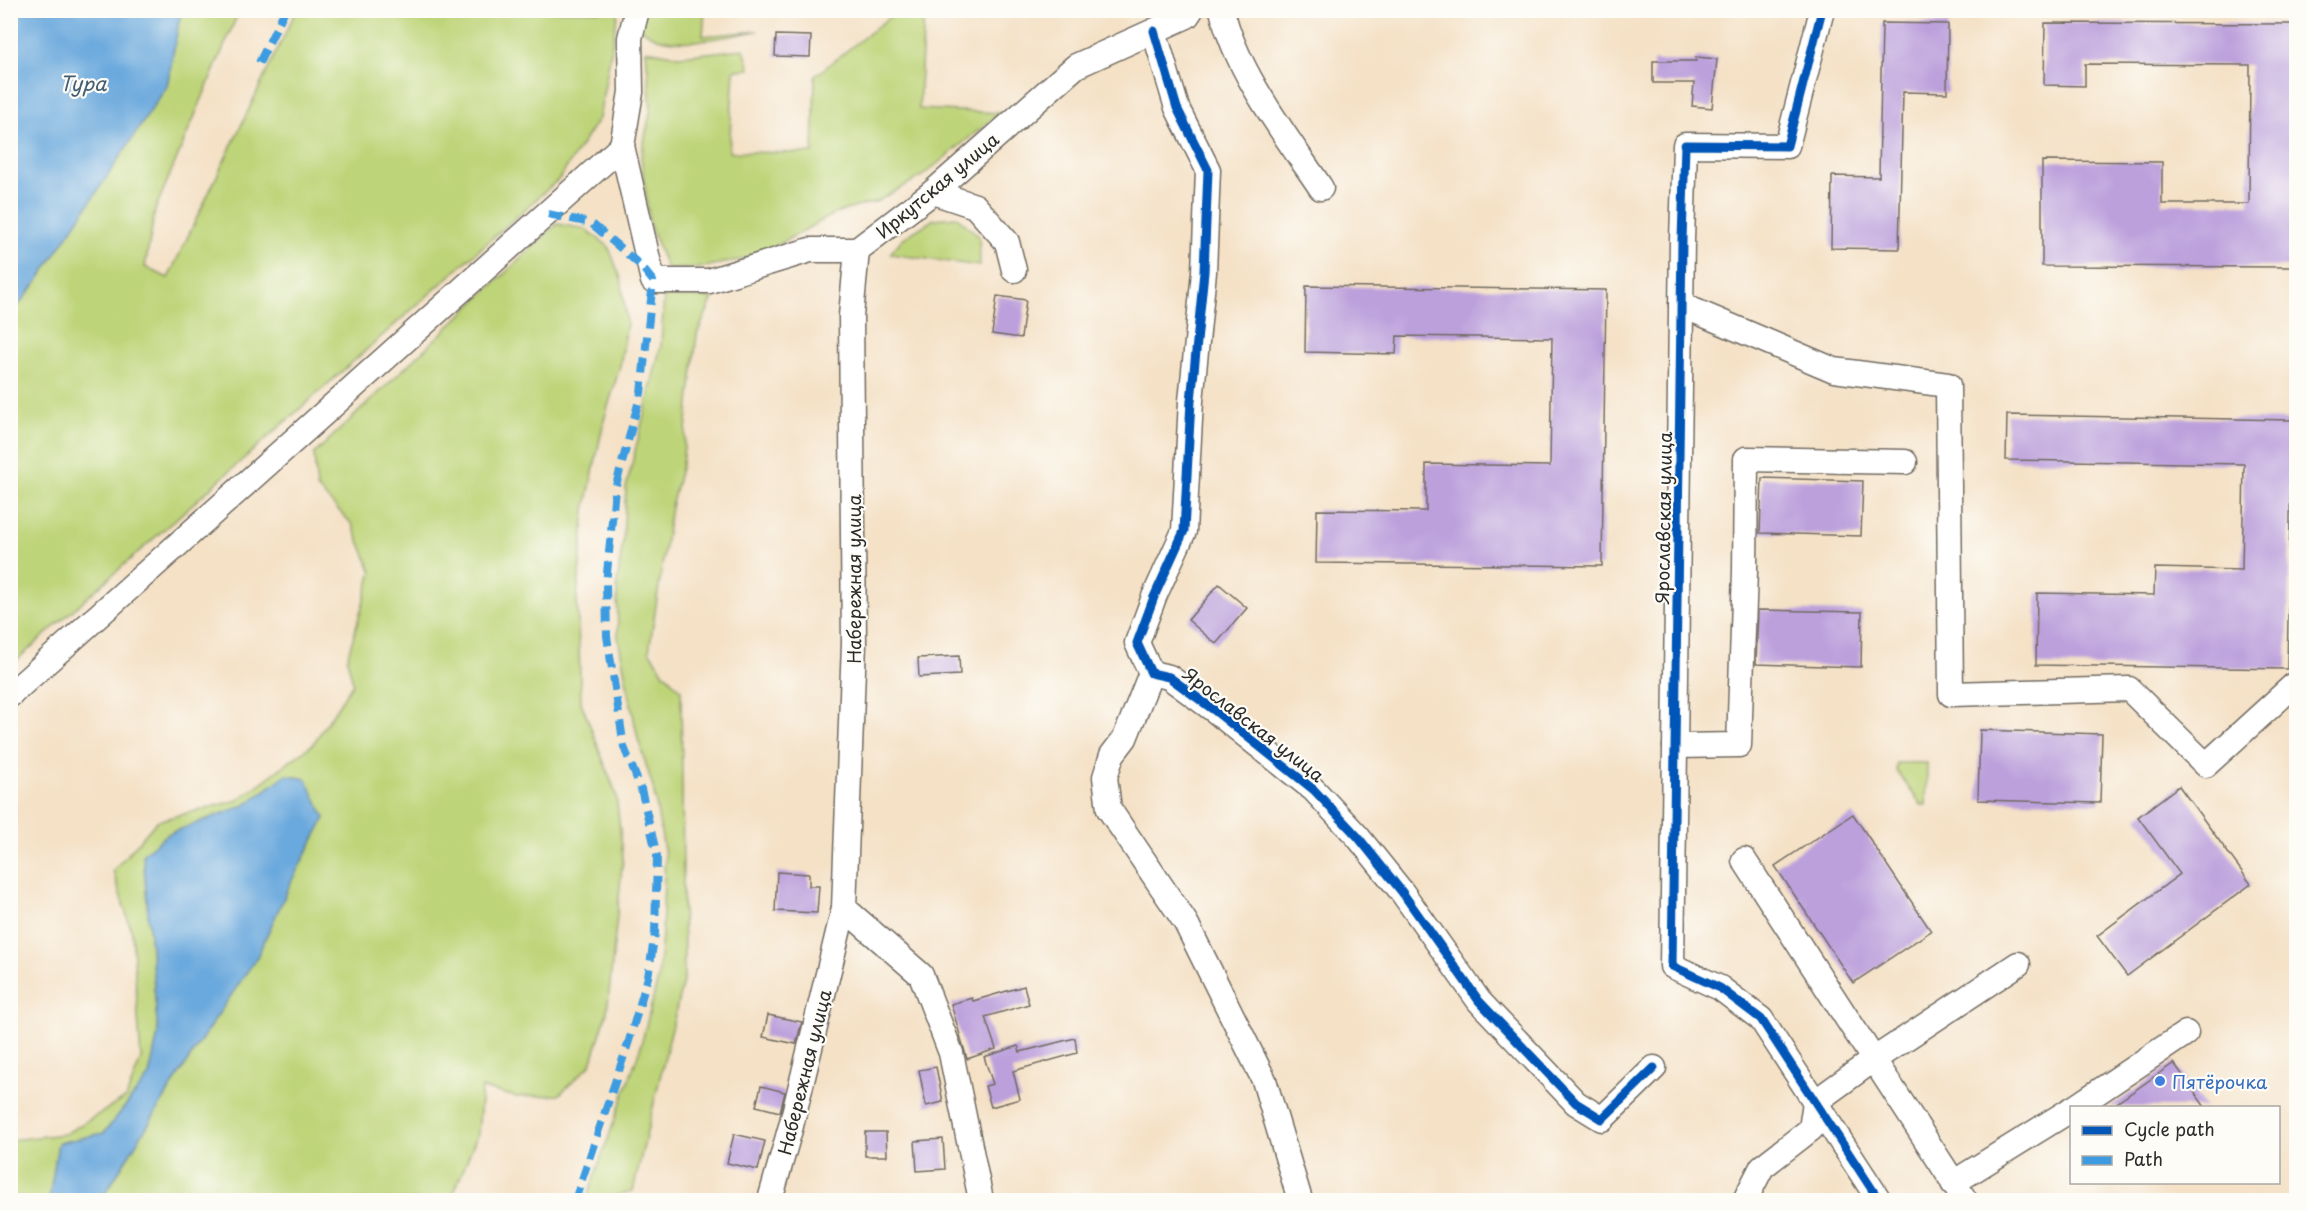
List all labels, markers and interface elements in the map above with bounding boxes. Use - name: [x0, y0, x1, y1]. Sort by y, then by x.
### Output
- water label: Тура: [60, 68, 107, 98]
- street label: Иркутская улица: [870, 125, 1005, 244]
- street label: Ярославская улица: [1648, 431, 1678, 606]
- street label: Набережная улица: [840, 493, 867, 664]
- street label: Ярославская улица: [1177, 660, 1331, 788]
- street label: Набережная улица: [770, 986, 838, 1158]
- place label: Пятёрочка: [2172, 1068, 2268, 1095]
- marker: Пятёрочка: [2153, 1074, 2167, 1088]
- legend: [2070, 1106, 2280, 1184]
- text: Cycle path: [2124, 1115, 2215, 1142]
- text: Path: [2124, 1145, 2163, 1172]

